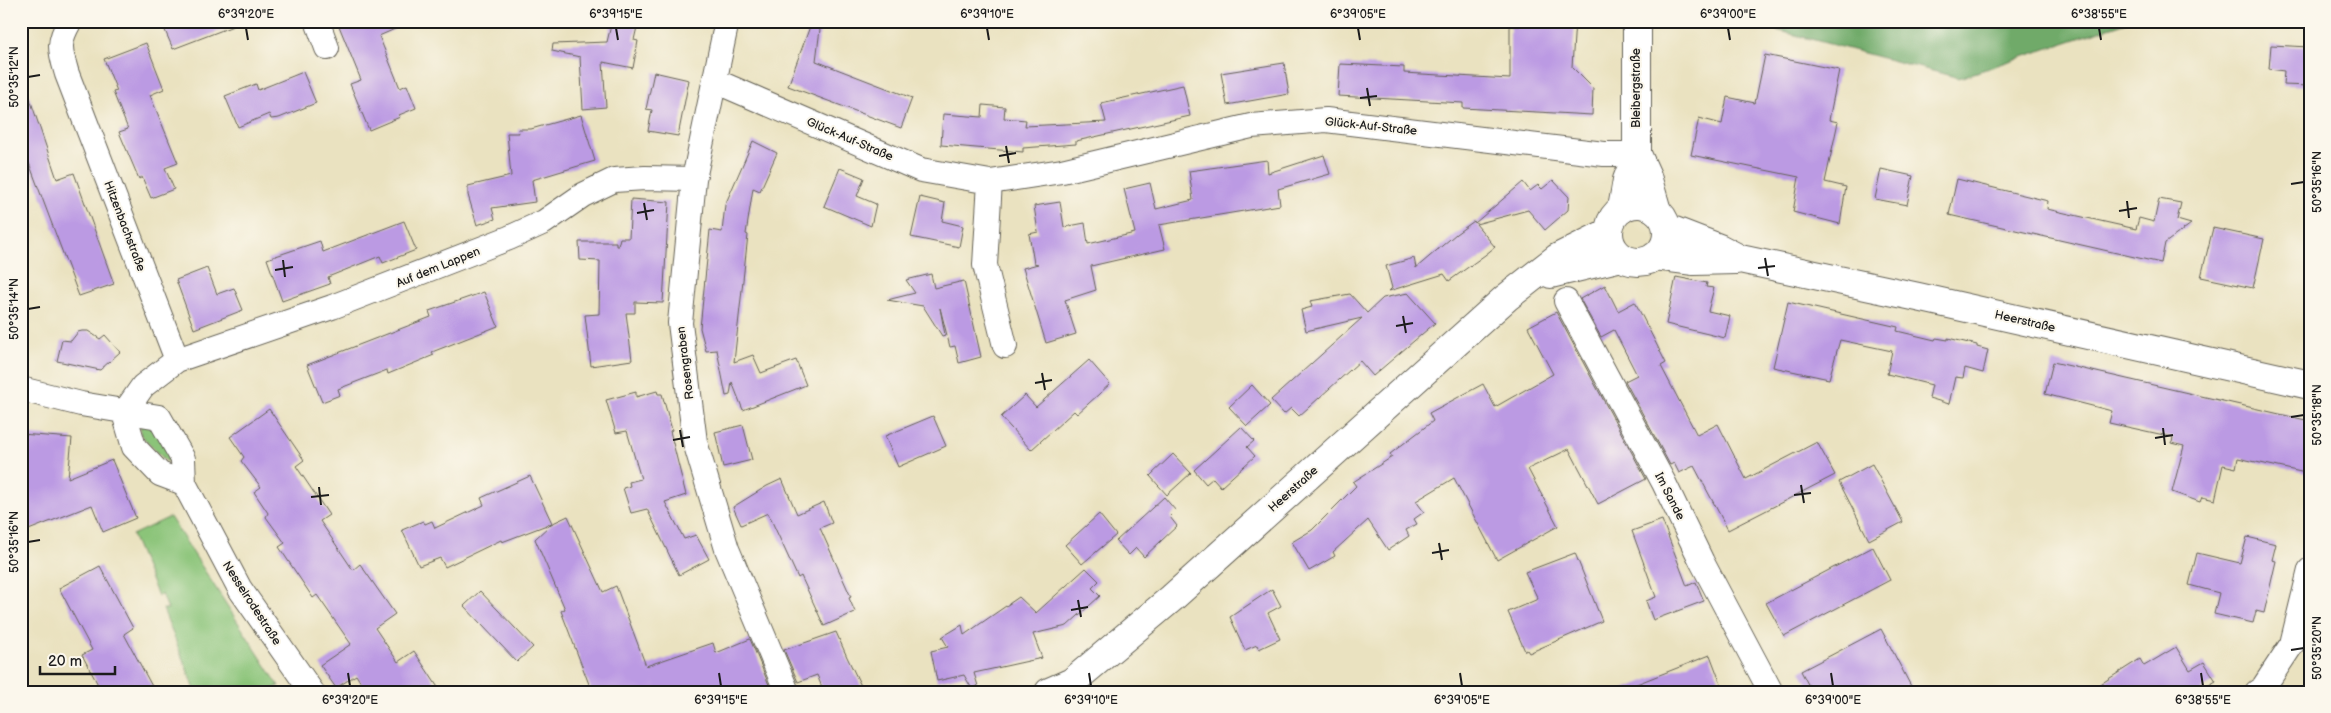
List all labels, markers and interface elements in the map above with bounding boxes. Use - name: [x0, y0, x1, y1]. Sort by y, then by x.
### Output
- text: 6°39'20"E: [218, 7, 274, 22]
- text: 6°39'15"E: [589, 7, 643, 22]
- text: 6°39'10"E: [960, 7, 1014, 22]
- text: 6°39'05"E: [1330, 7, 1386, 22]
- text: 6°39'00"E: [1700, 7, 1756, 22]
- text: 6°38'55"E: [2071, 7, 2127, 22]
- text: 50°35'12"N: [7, 46, 22, 108]
- street label: Bleibergstraße: [1629, 48, 1644, 128]
- street label: Glück-Auf-Straße: [804, 114, 895, 164]
- street label: Glück-Auf-Straße: [1324, 114, 1418, 139]
- text: 50°35'16"N: [2310, 151, 2325, 213]
- street label: Hitzenbachstraße: [100, 179, 149, 274]
- street label: Auf dem Lappen: [394, 244, 483, 291]
- text: 50°35'14"N: [7, 278, 22, 340]
- street label: Heerstraße: [1993, 307, 2057, 336]
- street label: Rosengraben: [674, 325, 697, 400]
- text: 50°35'18"N: [2310, 384, 2325, 446]
- street label: Heerstraße: [1265, 463, 1321, 516]
- street label: Im Sande: [1651, 470, 1688, 523]
- text: 50°35'16"N: [7, 511, 22, 573]
- street label: Nesselrodestraße: [219, 558, 284, 648]
- text: 50°35'20"N: [2310, 616, 2325, 680]
- scale bar: [40, 643, 115, 675]
- text: 20 m: [48, 652, 82, 671]
- text: 6°39'20"E: [322, 693, 378, 708]
- text: 6°39'15"E: [694, 693, 748, 708]
- text: 6°39'10"E: [1064, 693, 1118, 708]
- text: 6°39'05"E: [1434, 693, 1490, 708]
- text: 6°39'00"E: [1805, 693, 1861, 708]
- text: 6°38'55"E: [2175, 693, 2231, 708]

